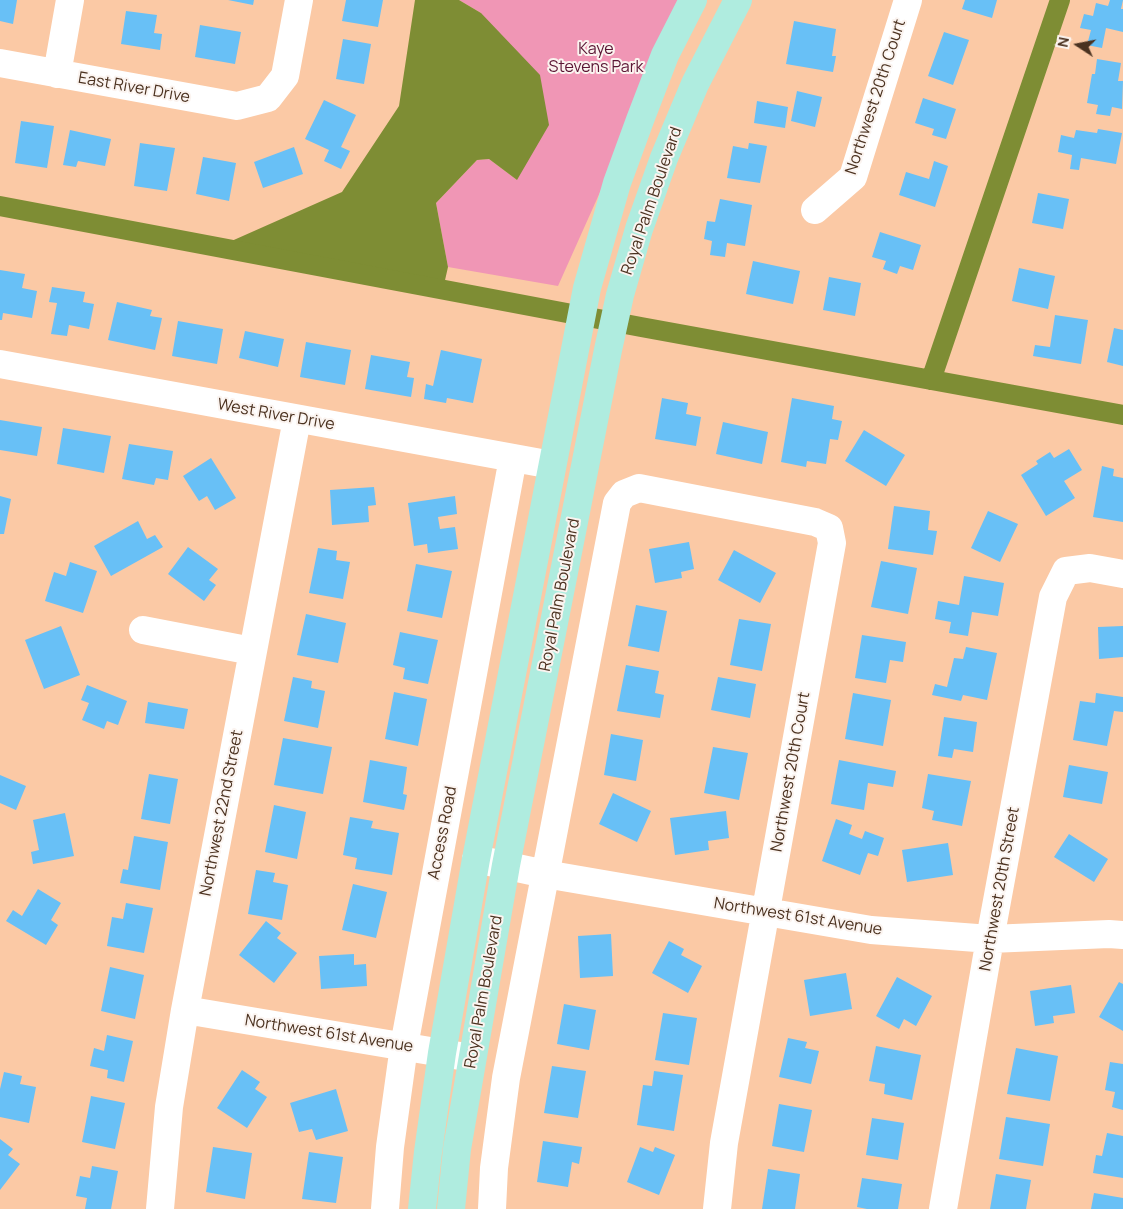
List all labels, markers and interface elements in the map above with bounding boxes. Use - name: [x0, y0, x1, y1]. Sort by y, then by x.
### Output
- street label: Northwest 20th Court: [842, 17, 910, 177]
- north arrow: [1053, 20, 1103, 70]
- text: N: [1052, 35, 1073, 49]
- park label: Kaye Stevens Park: [549, 40, 643, 78]
- street label: East River Drive: [77, 69, 191, 107]
- street label: Royal Palm Boulevard: [618, 125, 686, 277]
- street label: West River Drive: [216, 395, 336, 435]
- street label: Royal Palm Boulevard: [536, 517, 584, 673]
- street label: Northwest 20th Court: [767, 691, 815, 853]
- street label: Northwest 22nd Street: [196, 728, 248, 898]
- street label: Access Road: [425, 785, 461, 881]
- street label: Northwest 20th Street: [976, 805, 1024, 973]
- street label: Northwest 61st Avenue: [712, 894, 884, 940]
- street label: Royal Palm Boulevard: [461, 914, 507, 1070]
- street label: Northwest 61st Avenue: [243, 1011, 415, 1057]

